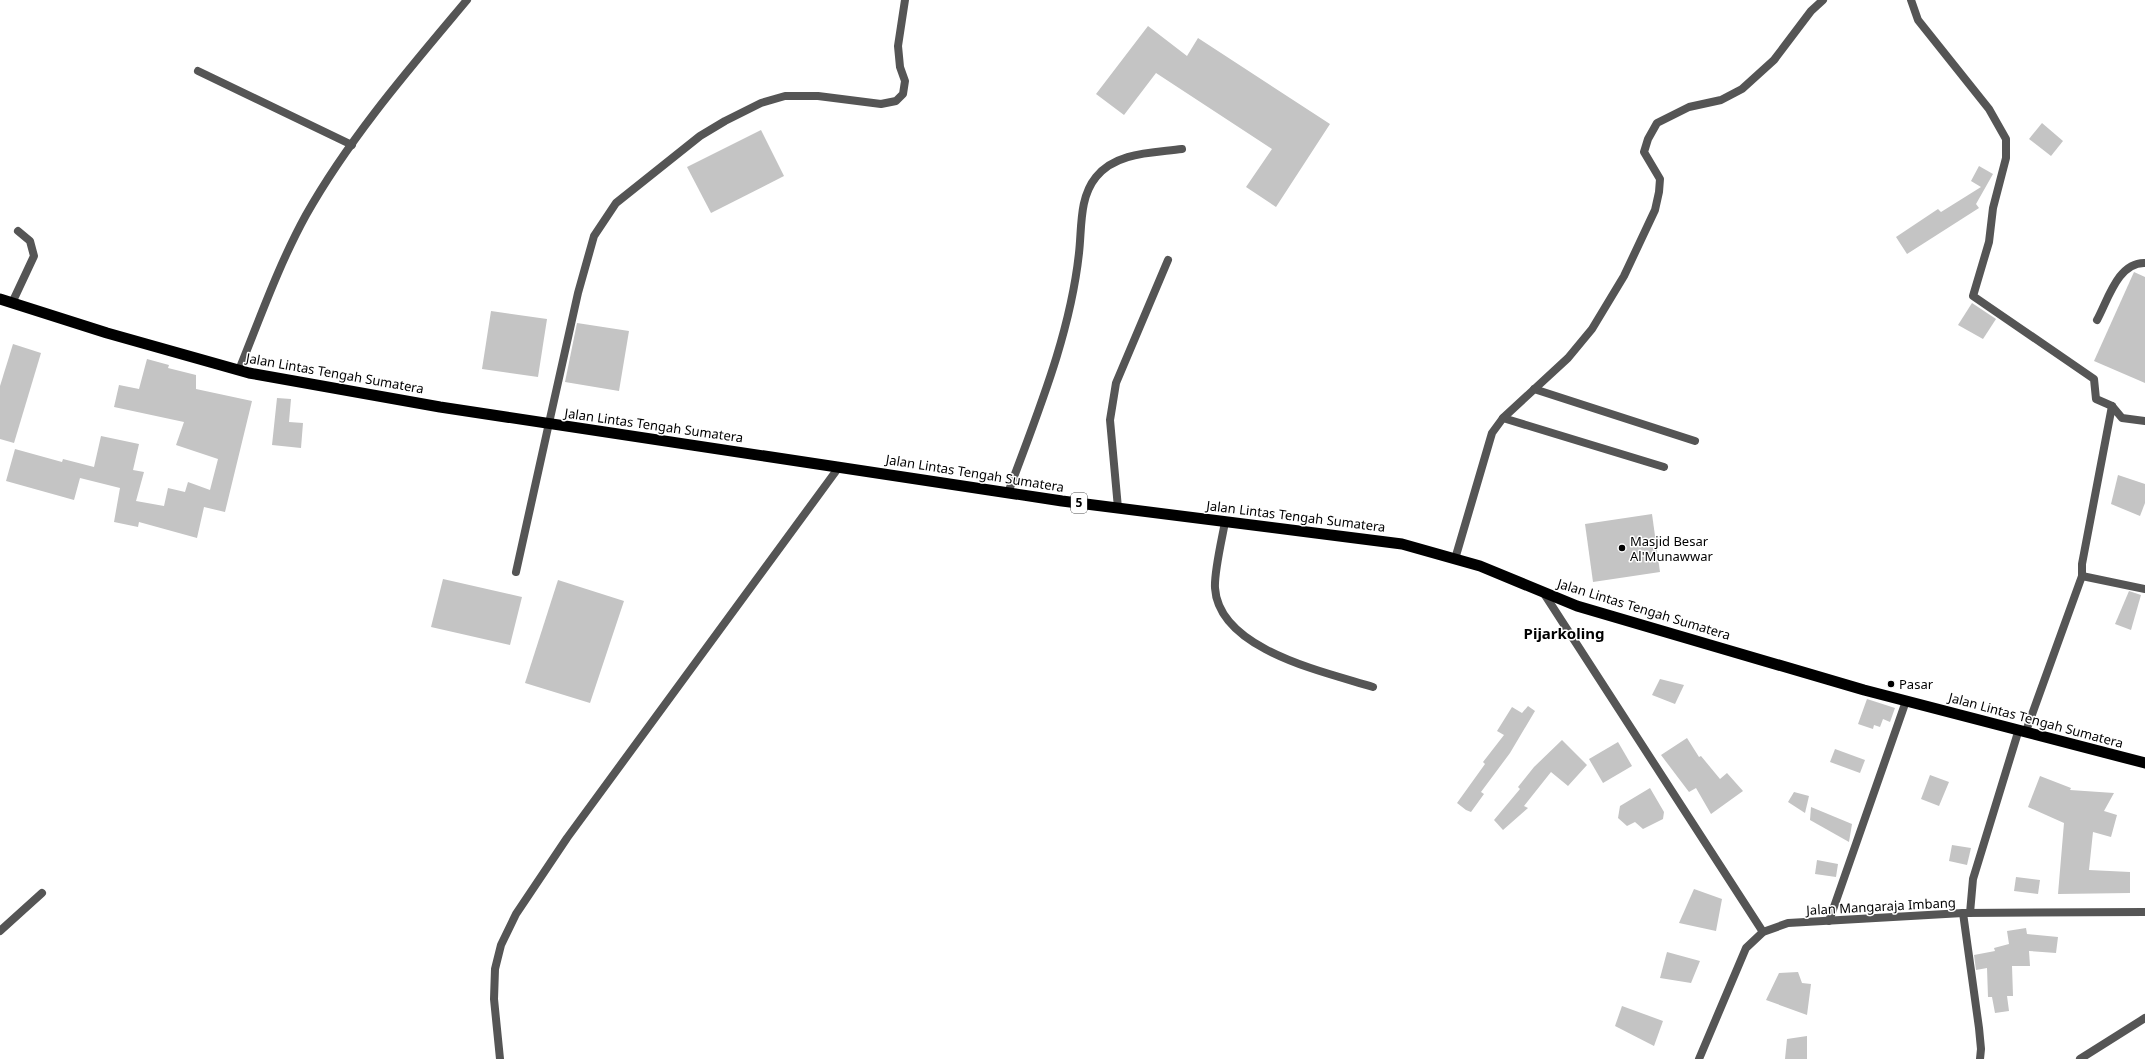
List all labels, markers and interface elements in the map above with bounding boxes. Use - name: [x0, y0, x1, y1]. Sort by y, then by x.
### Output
- street label: Jalan Lintas Tengah Sumatera: [243, 348, 425, 398]
- street label: Jalan Lintas Tengah Sumatera: [562, 403, 744, 446]
- street label: Jalan Lintas Tengah Sumatera: [883, 450, 1065, 496]
- road number: 5: [1071, 493, 1087, 513]
- street label: Jalan Lintas Tengah Sumatera: [1204, 496, 1386, 536]
- place label: Masjid Besar Al'Munawwar: [1630, 532, 1713, 565]
- marker: Masjid Besar Al'Munawwar: [1617, 543, 1627, 553]
- street label: Jalan Lintas Tengah Sumatera: [1553, 573, 1733, 644]
- district label: Pijarkoling: [1524, 623, 1604, 643]
- place label: Pasar: [1899, 675, 1934, 693]
- marker: Pasar: [1886, 679, 1896, 689]
- street label: Jalan Lintas Tengah Sumatera: [1945, 687, 2125, 752]
- street label: Jalan Mangaraja Imbang: [1804, 893, 1956, 919]

